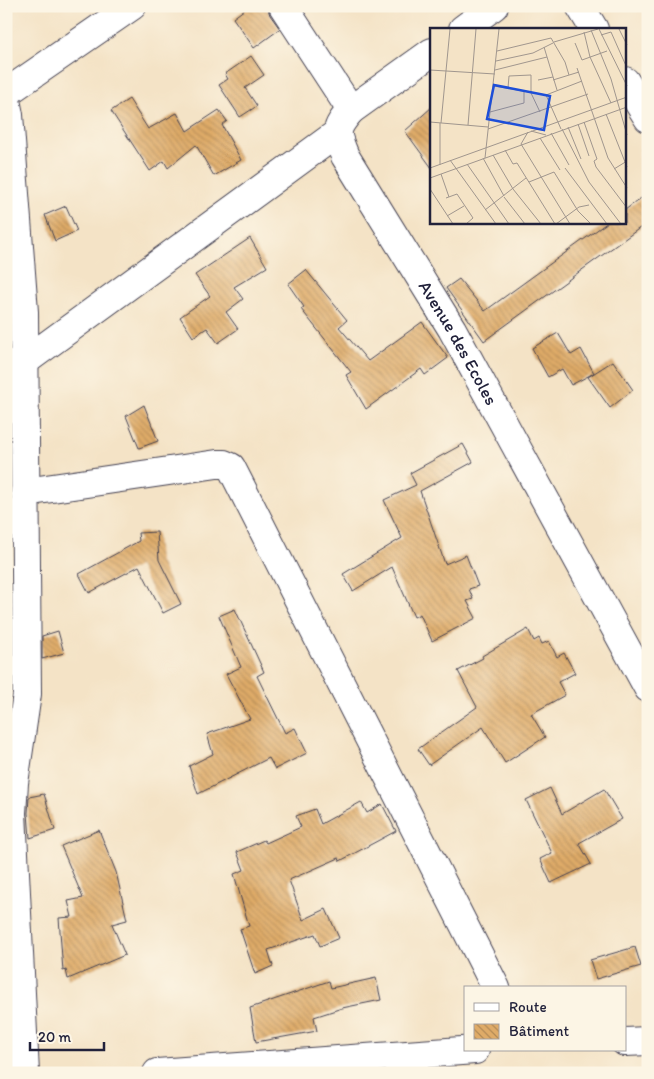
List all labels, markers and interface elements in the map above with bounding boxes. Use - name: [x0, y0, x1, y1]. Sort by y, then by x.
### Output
- inset map: [430, 28, 626, 224]
- street label: Avenue des Ecoles: [414, 277, 502, 409]
- legend: [464, 986, 626, 1052]
- text: Route: [509, 998, 547, 1016]
- scale bar: [30, 1019, 104, 1051]
- text: Bâtiment: [509, 1022, 570, 1040]
- text: 20 m: [38, 1028, 72, 1046]

